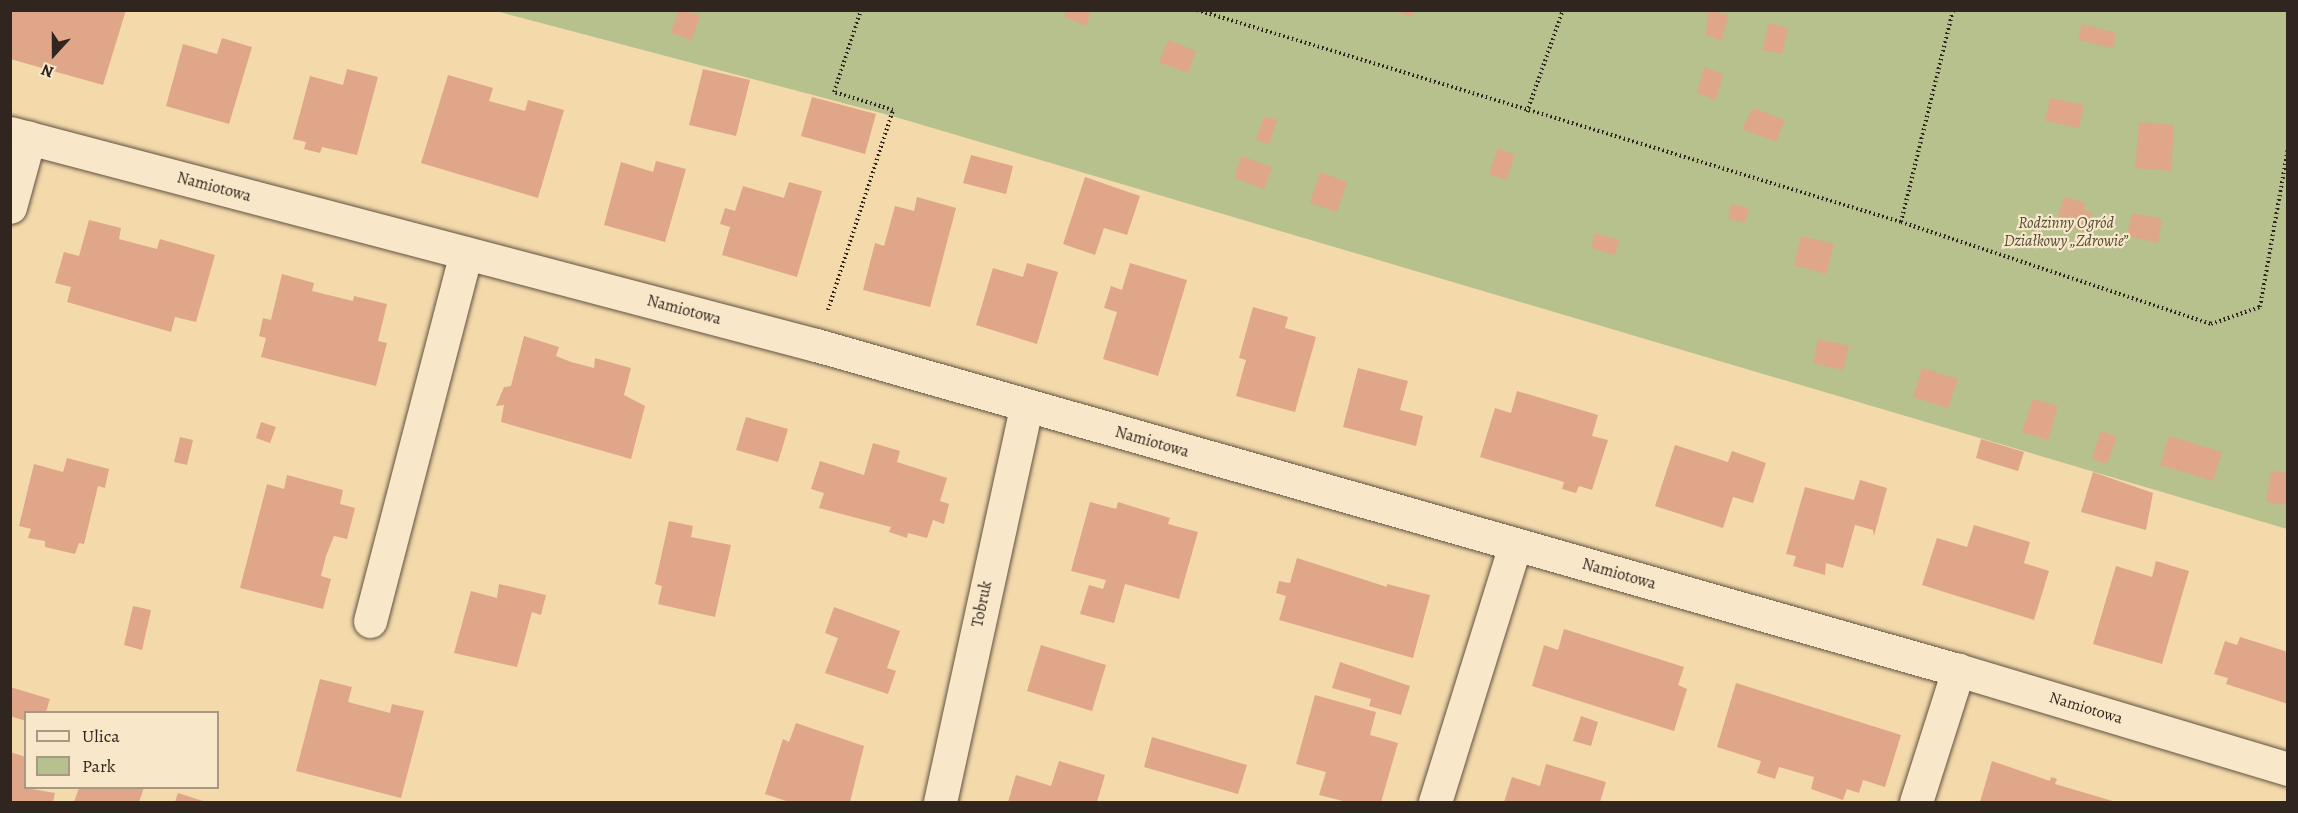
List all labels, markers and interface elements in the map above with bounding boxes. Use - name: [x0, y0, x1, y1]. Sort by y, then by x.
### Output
- north arrow: [24, 24, 84, 84]
- text: N: [38, 58, 57, 83]
- street label: Namiotowa: [175, 168, 253, 206]
- park label: Rodzinny Ogród Działkowy „Zdrowie”: [2004, 213, 2128, 251]
- street label: Namiotowa: [645, 291, 723, 329]
- street label: Namiotowa: [1113, 422, 1191, 462]
- street label: Namiotowa: [1580, 554, 1658, 594]
- street label: Tobruk: [968, 579, 996, 629]
- street label: Namiotowa: [2047, 688, 2125, 728]
- legend: [24, 711, 219, 789]
- text: Ulica: [82, 724, 120, 748]
- text: Park: [82, 754, 116, 778]

